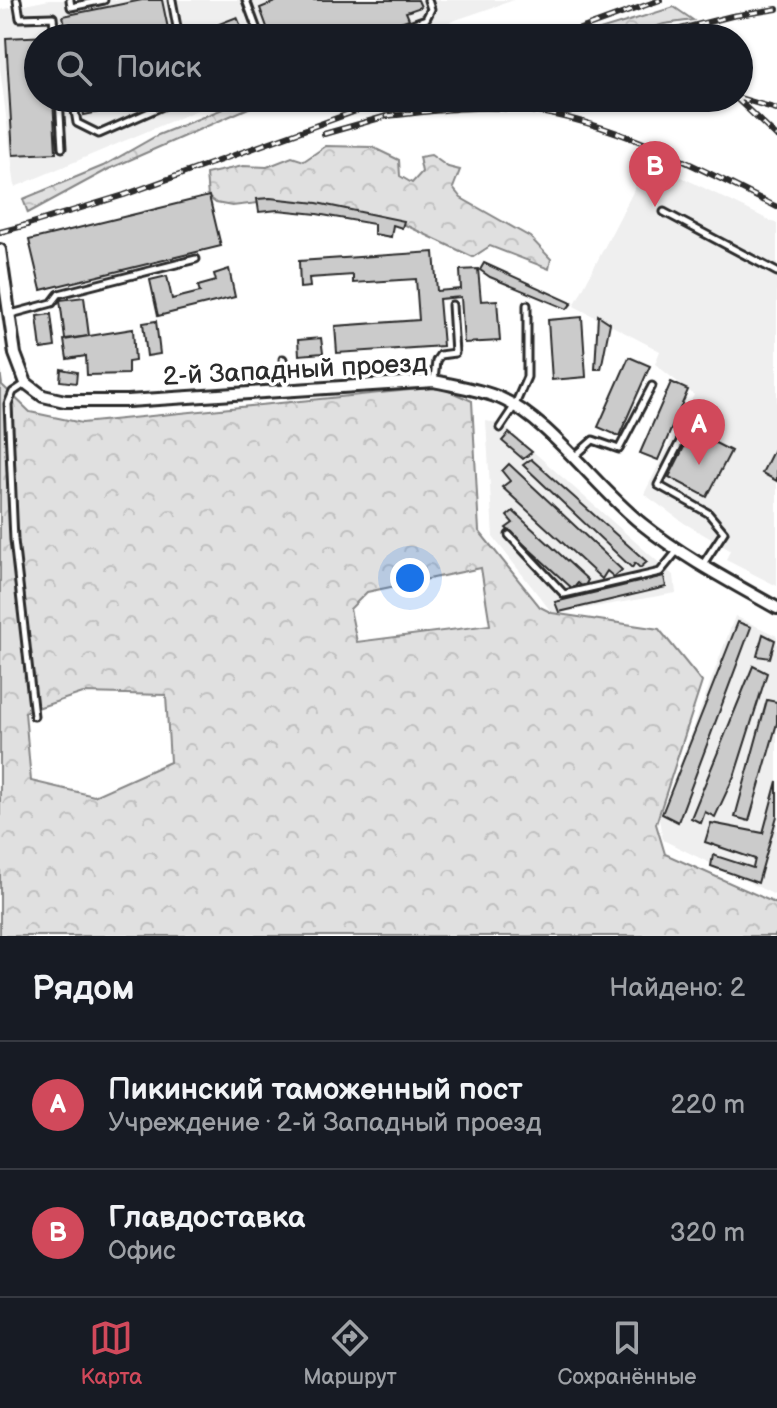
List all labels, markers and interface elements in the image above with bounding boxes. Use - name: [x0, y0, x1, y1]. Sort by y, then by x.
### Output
- search box: [24, 24, 753, 112]
- icon: search: [52, 46, 96, 90]
- text: Поиск: [116, 50, 202, 86]
- pin: B: [629, 141, 681, 207]
- street label: 2-й Западный проезд: [162, 348, 428, 393]
- pin: A: [673, 399, 725, 465]
- your location: [390, 558, 430, 598]
- text: Рядом: [32, 968, 134, 1009]
- text: Найдено: 2: [609, 973, 745, 1004]
- text: Пикинский таможенный пост: [108, 1072, 522, 1108]
- text: A: [50, 1090, 66, 1121]
- text: 220 m: [671, 1090, 745, 1121]
- text: Учреждение · 2-й Западный проезд: [108, 1108, 542, 1139]
- text: Главдоставка: [108, 1200, 305, 1236]
- text: B: [49, 1218, 67, 1249]
- text: 320 m: [670, 1218, 745, 1249]
- text: Офис: [108, 1236, 176, 1267]
- tab: Карта: [80, 1316, 142, 1391]
- tab: Маршрут: [303, 1316, 397, 1391]
- tab: Сохранённые: [558, 1316, 697, 1391]

